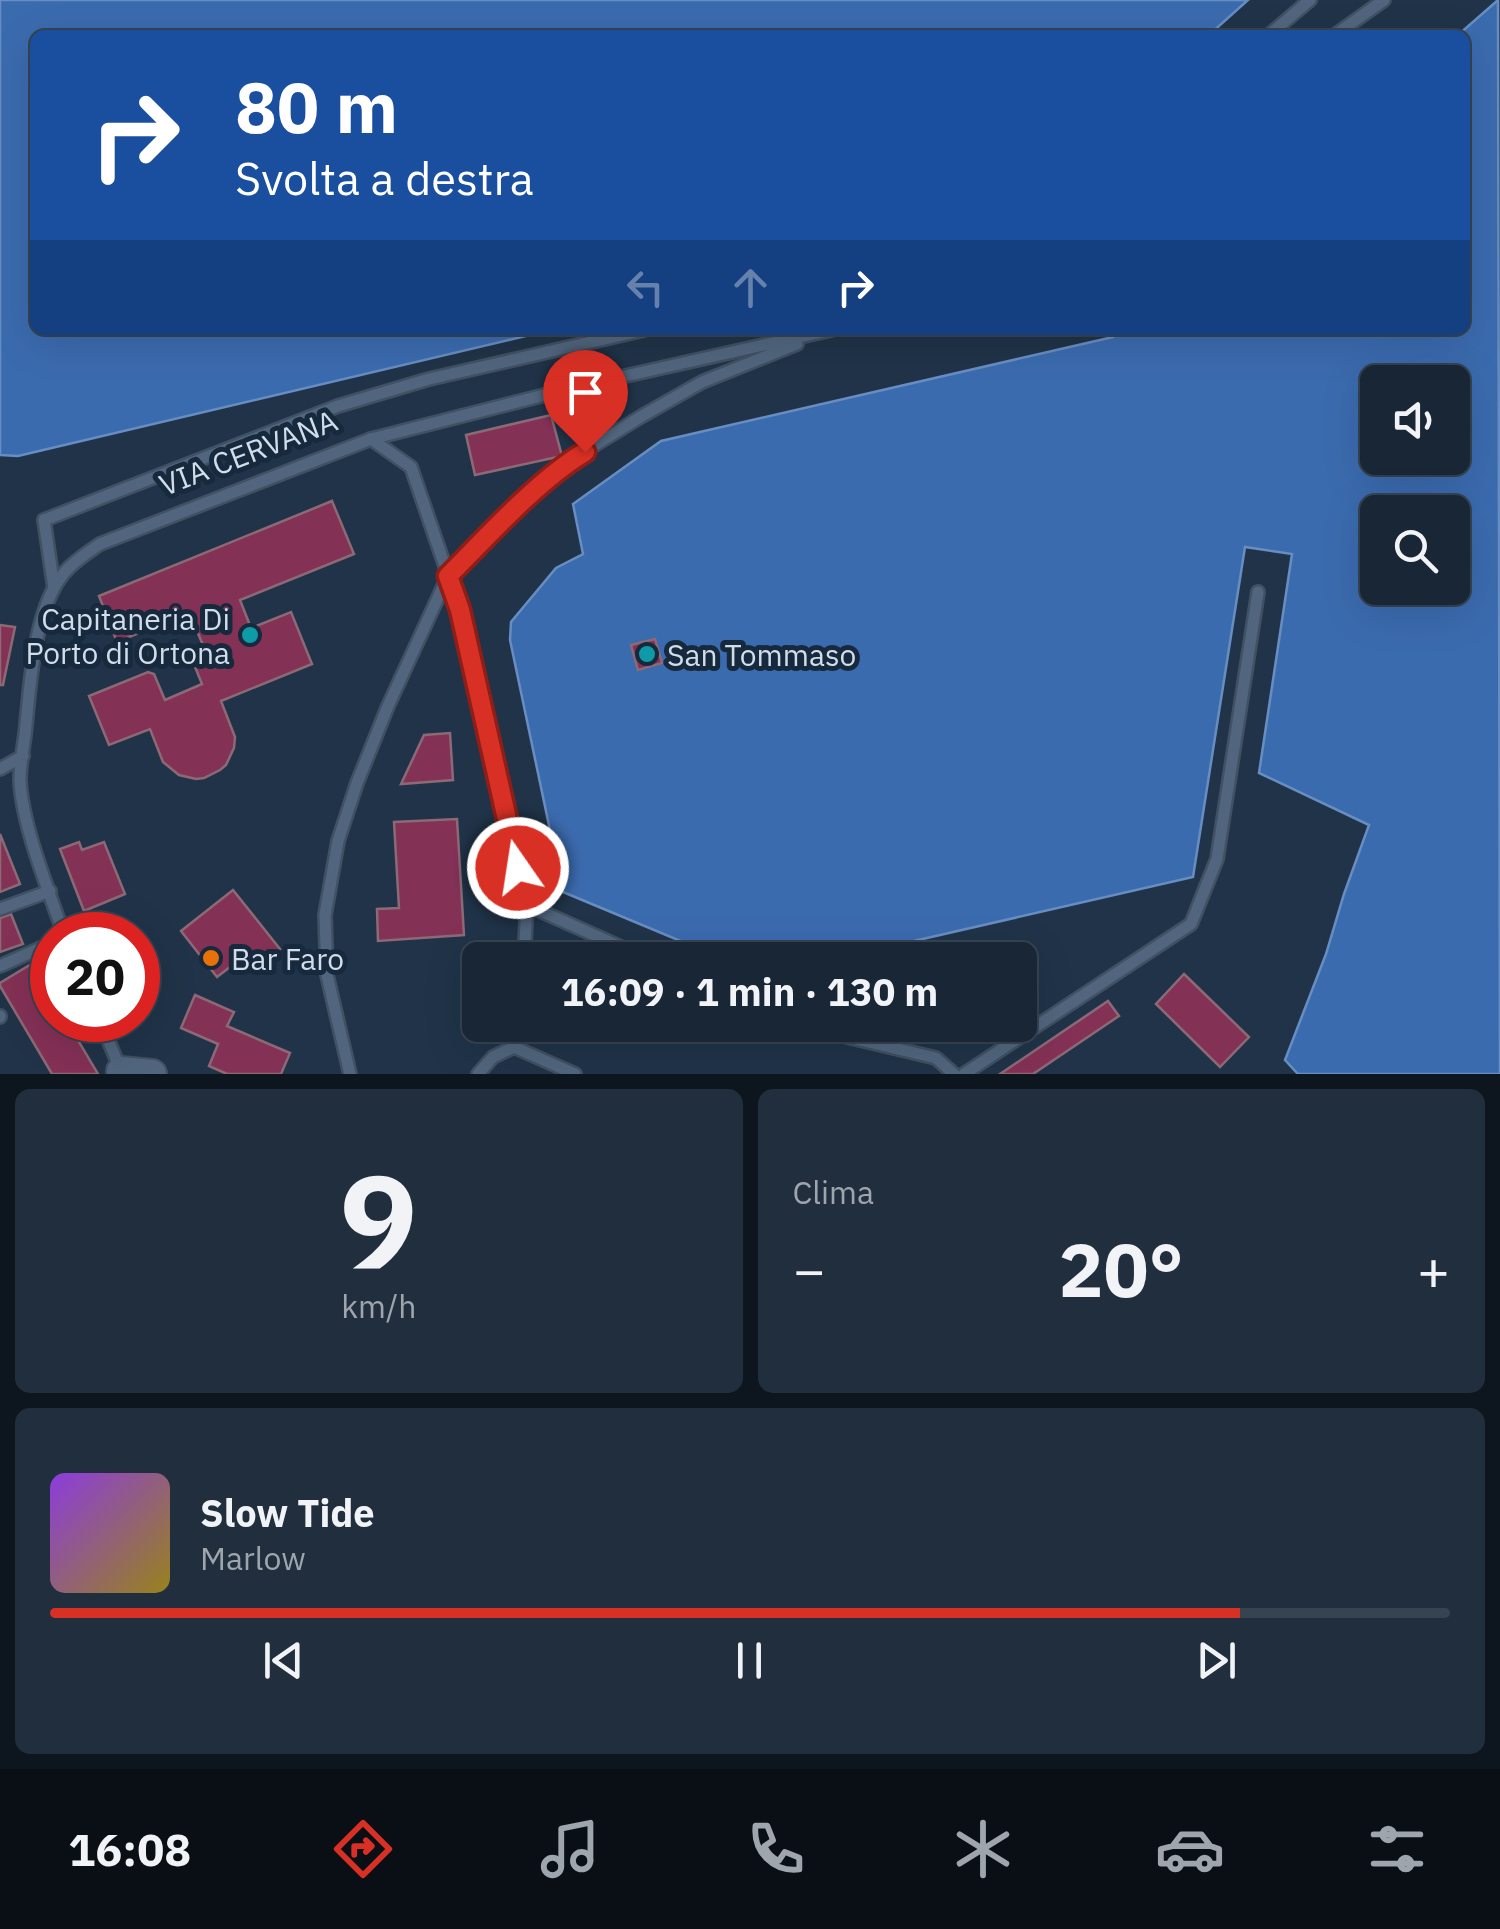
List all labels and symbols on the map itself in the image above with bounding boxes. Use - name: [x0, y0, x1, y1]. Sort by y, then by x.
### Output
- pin: [543, 350, 628, 453]
- street label: VIA CERVANA: [153, 400, 343, 504]
- place label: Capitaneria Di Porto di Ortona: [26, 599, 230, 672]
- marker: Capitaneria Di Porto di Ortona: [239, 624, 261, 646]
- place label: San Tommaso: [667, 635, 856, 674]
- marker: San Tommaso: [636, 643, 658, 665]
- position arrow: [466, 816, 570, 920]
- speed limit sign: 20: [30, 912, 160, 1042]
- place label: Bar Faro: [231, 939, 344, 978]
- marker: Bar Faro: [200, 947, 222, 969]

